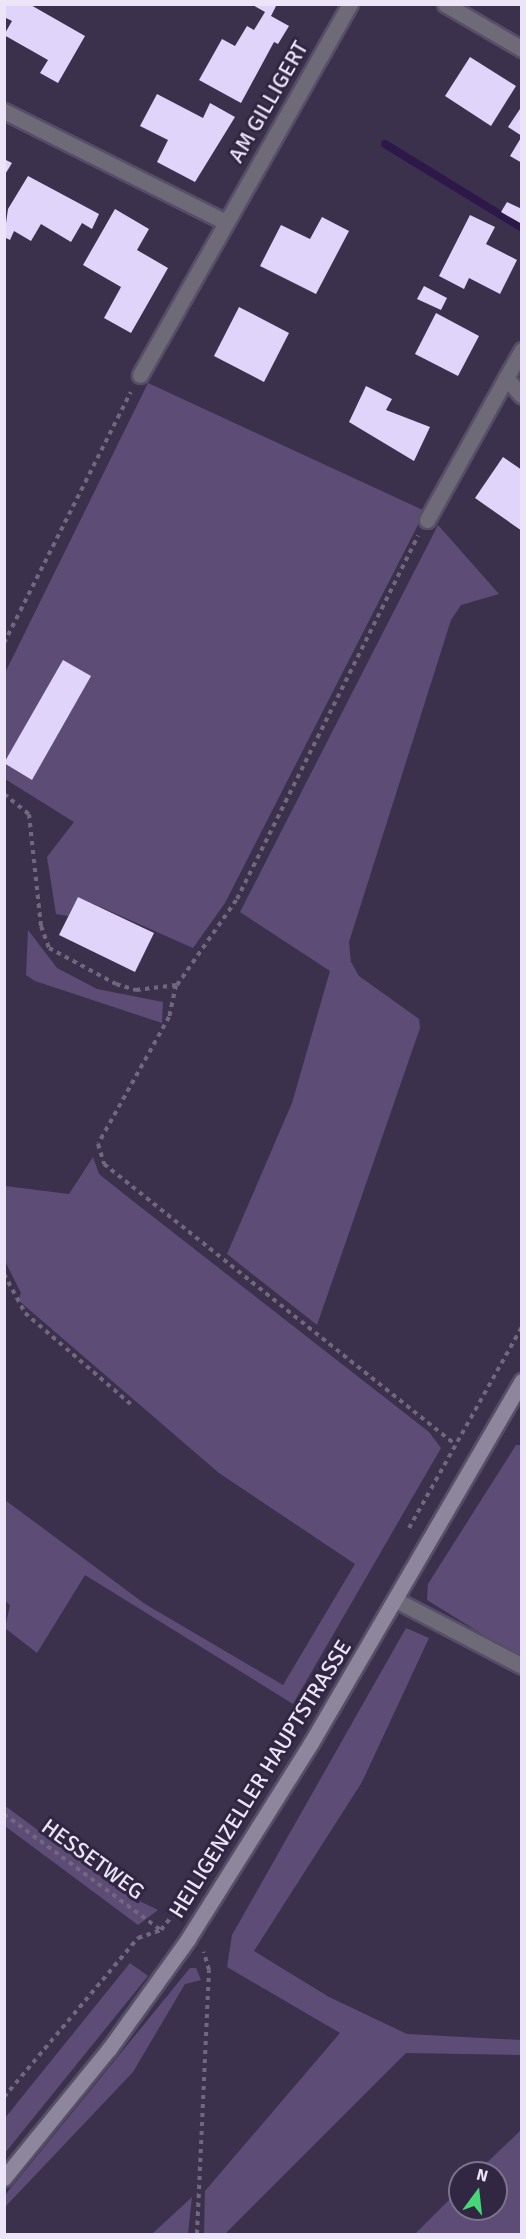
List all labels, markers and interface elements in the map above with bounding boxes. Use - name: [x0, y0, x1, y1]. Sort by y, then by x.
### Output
- street label: AM GILLIGERT: [223, 37, 313, 167]
- street label: HEILIGENZELLER HAUPTSTRASSE: [163, 1635, 357, 1923]
- street label: HESSETWEG: [37, 1813, 149, 1905]
- north arrow: [448, 2161, 508, 2221]
- text: N: [474, 2164, 490, 2187]

